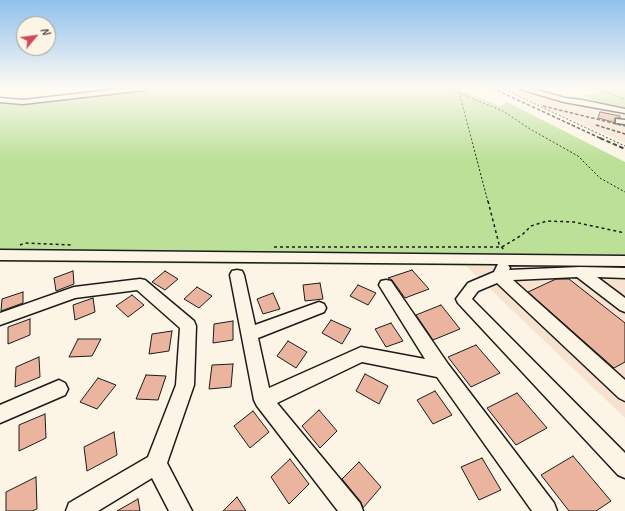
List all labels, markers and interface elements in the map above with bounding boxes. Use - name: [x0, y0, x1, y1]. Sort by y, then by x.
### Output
- north arrow: [16, 16, 56, 56]
- text: N: [38, 24, 53, 37]

